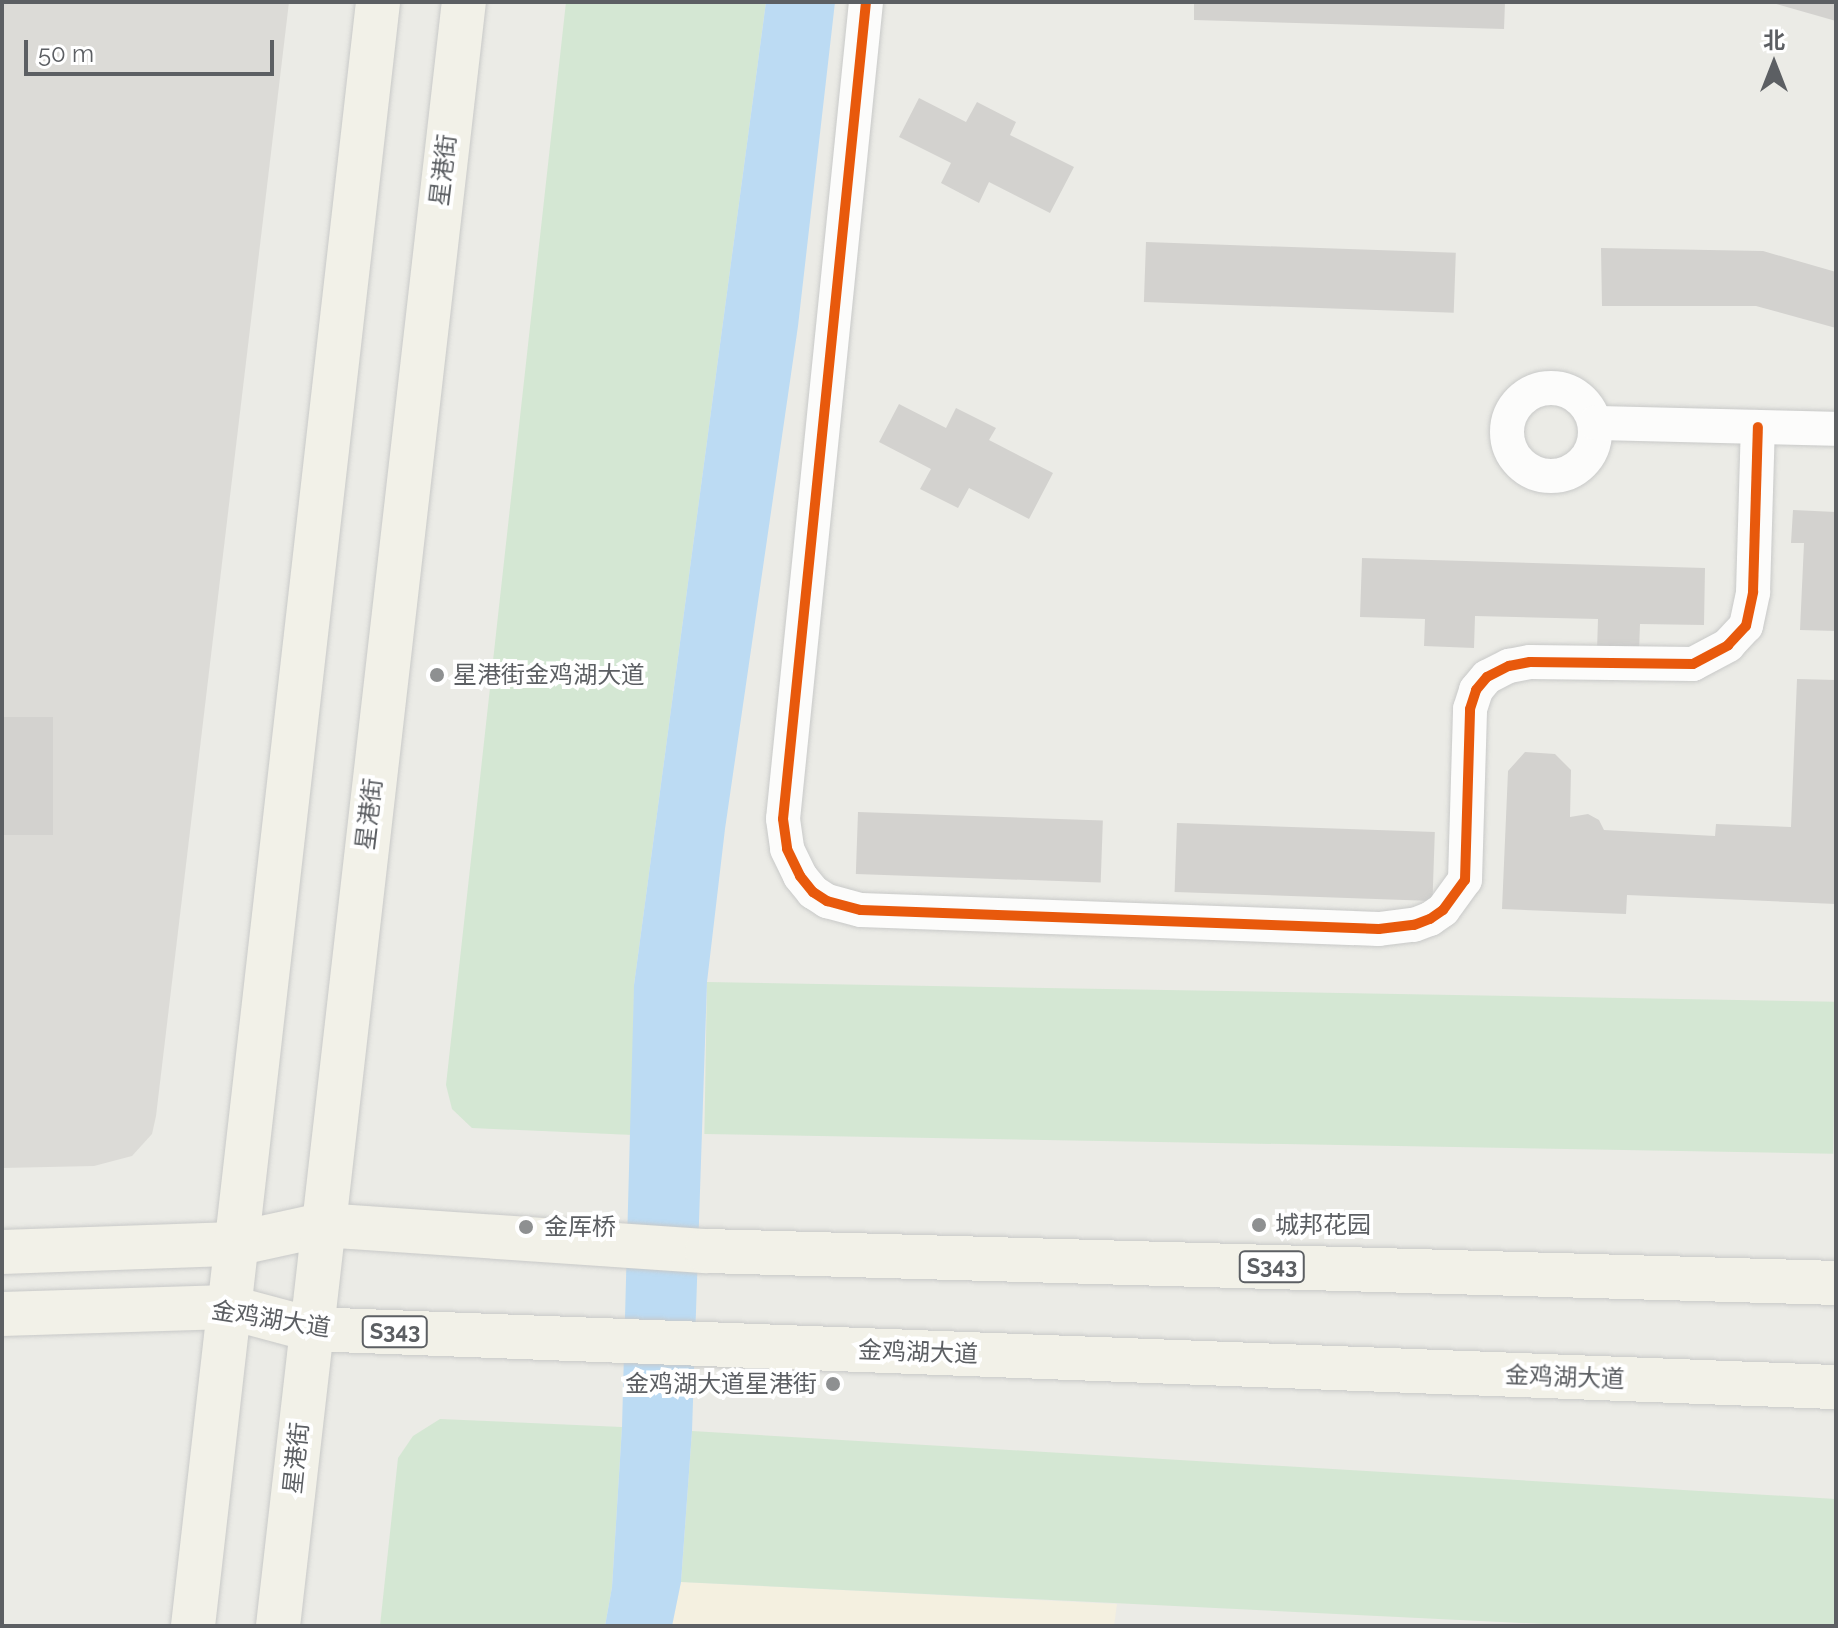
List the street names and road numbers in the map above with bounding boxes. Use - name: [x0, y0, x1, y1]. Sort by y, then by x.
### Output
- street label: 星港街: [424, 133, 462, 207]
- street label: 星港街: [350, 777, 388, 851]
- road number: S343: [1238, 1249, 1306, 1285]
- street label: 金鸡湖大道: [209, 1295, 333, 1343]
- road number: S343: [361, 1314, 429, 1350]
- street label: 金鸡湖大道: [858, 1336, 978, 1368]
- street label: 金鸡湖大道: [1505, 1361, 1625, 1393]
- street label: 星港街: [278, 1421, 314, 1495]

